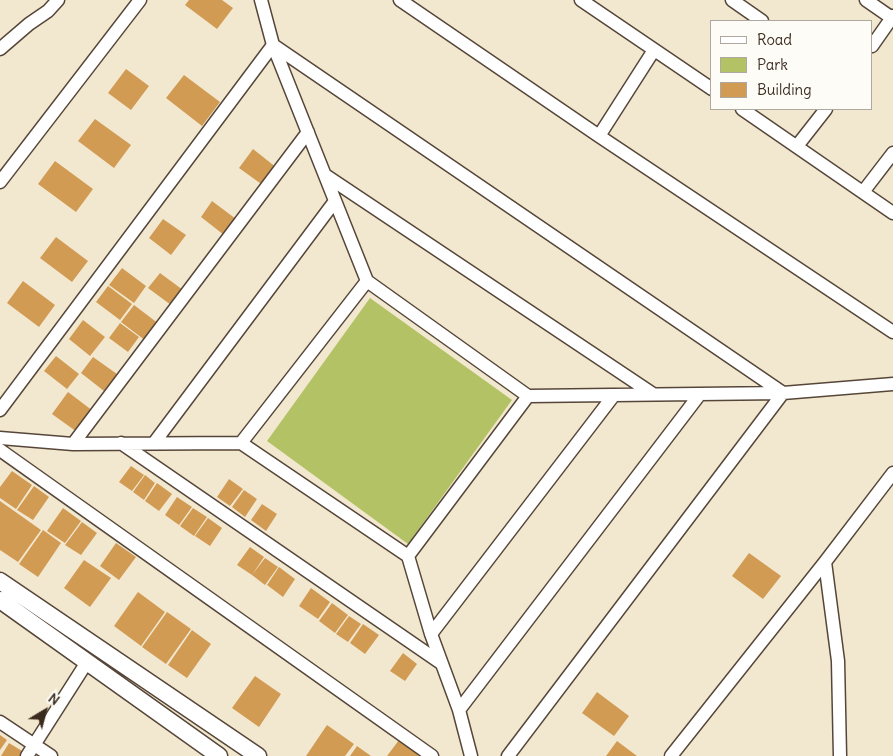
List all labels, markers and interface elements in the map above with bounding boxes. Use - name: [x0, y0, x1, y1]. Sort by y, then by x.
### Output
- legend: [710, 20, 873, 110]
- text: Road: [757, 30, 792, 49]
- text: Park: [757, 55, 788, 74]
- text: Building: [757, 80, 812, 99]
- north arrow: [20, 686, 70, 736]
- text: N: [45, 689, 63, 709]

